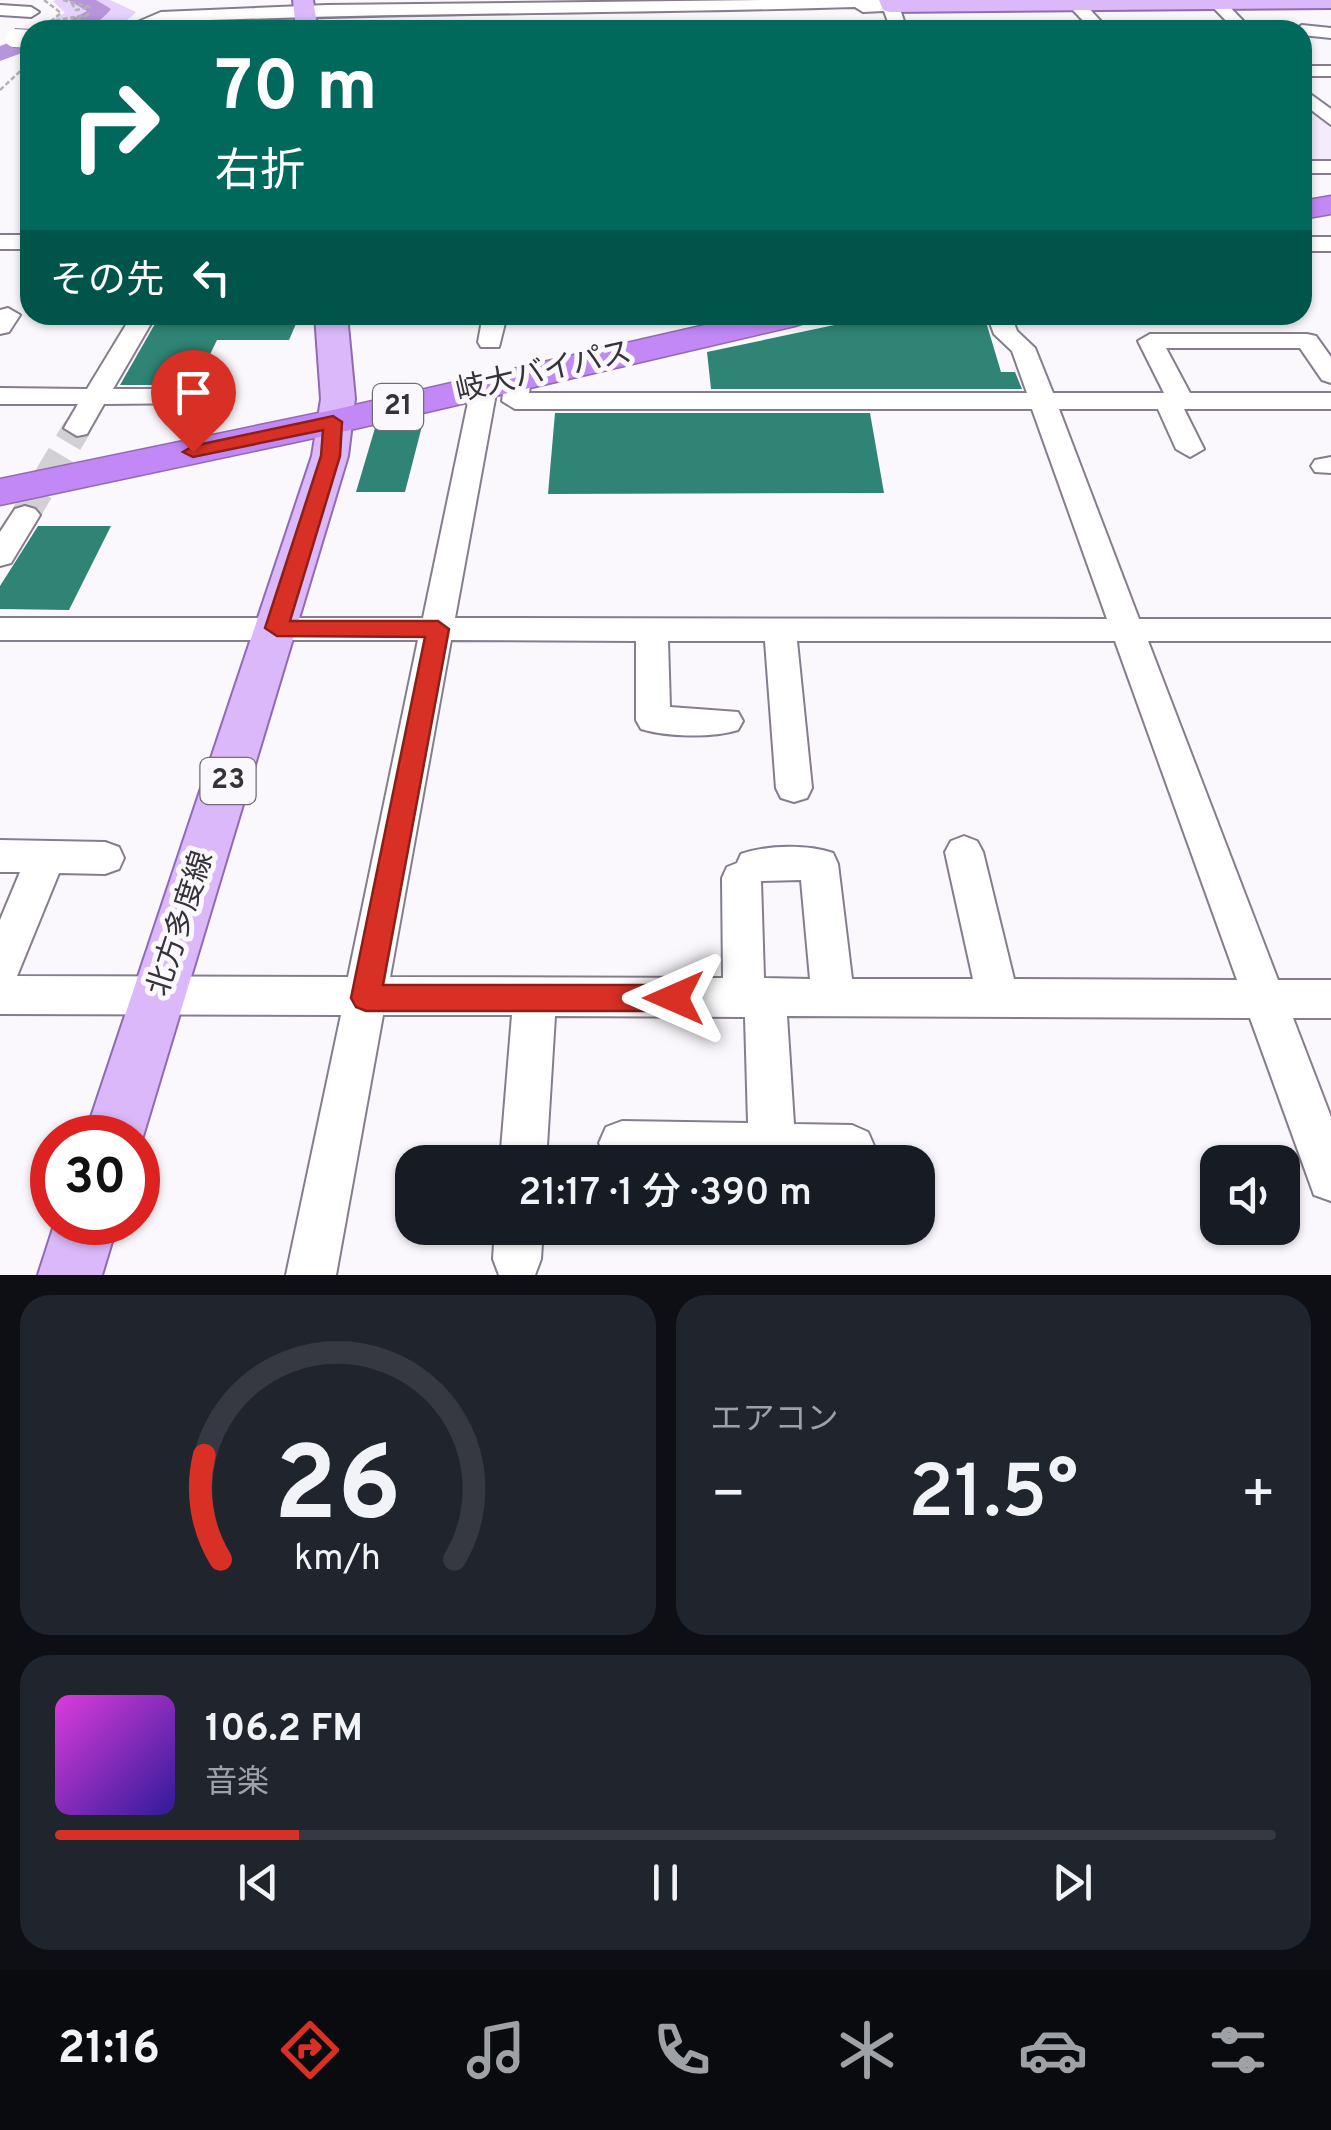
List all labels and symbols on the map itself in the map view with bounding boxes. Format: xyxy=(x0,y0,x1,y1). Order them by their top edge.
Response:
street label: 岐大バイパス xyxy=(452,335,636,411)
pin xyxy=(151,350,236,453)
road number: 21 xyxy=(373,384,423,430)
road number: 23 xyxy=(200,758,256,804)
street label: 北方多度線 xyxy=(141,847,223,1001)
position arrow xyxy=(622,946,726,1050)
speed limit sign: 30 xyxy=(30,1115,160,1245)

